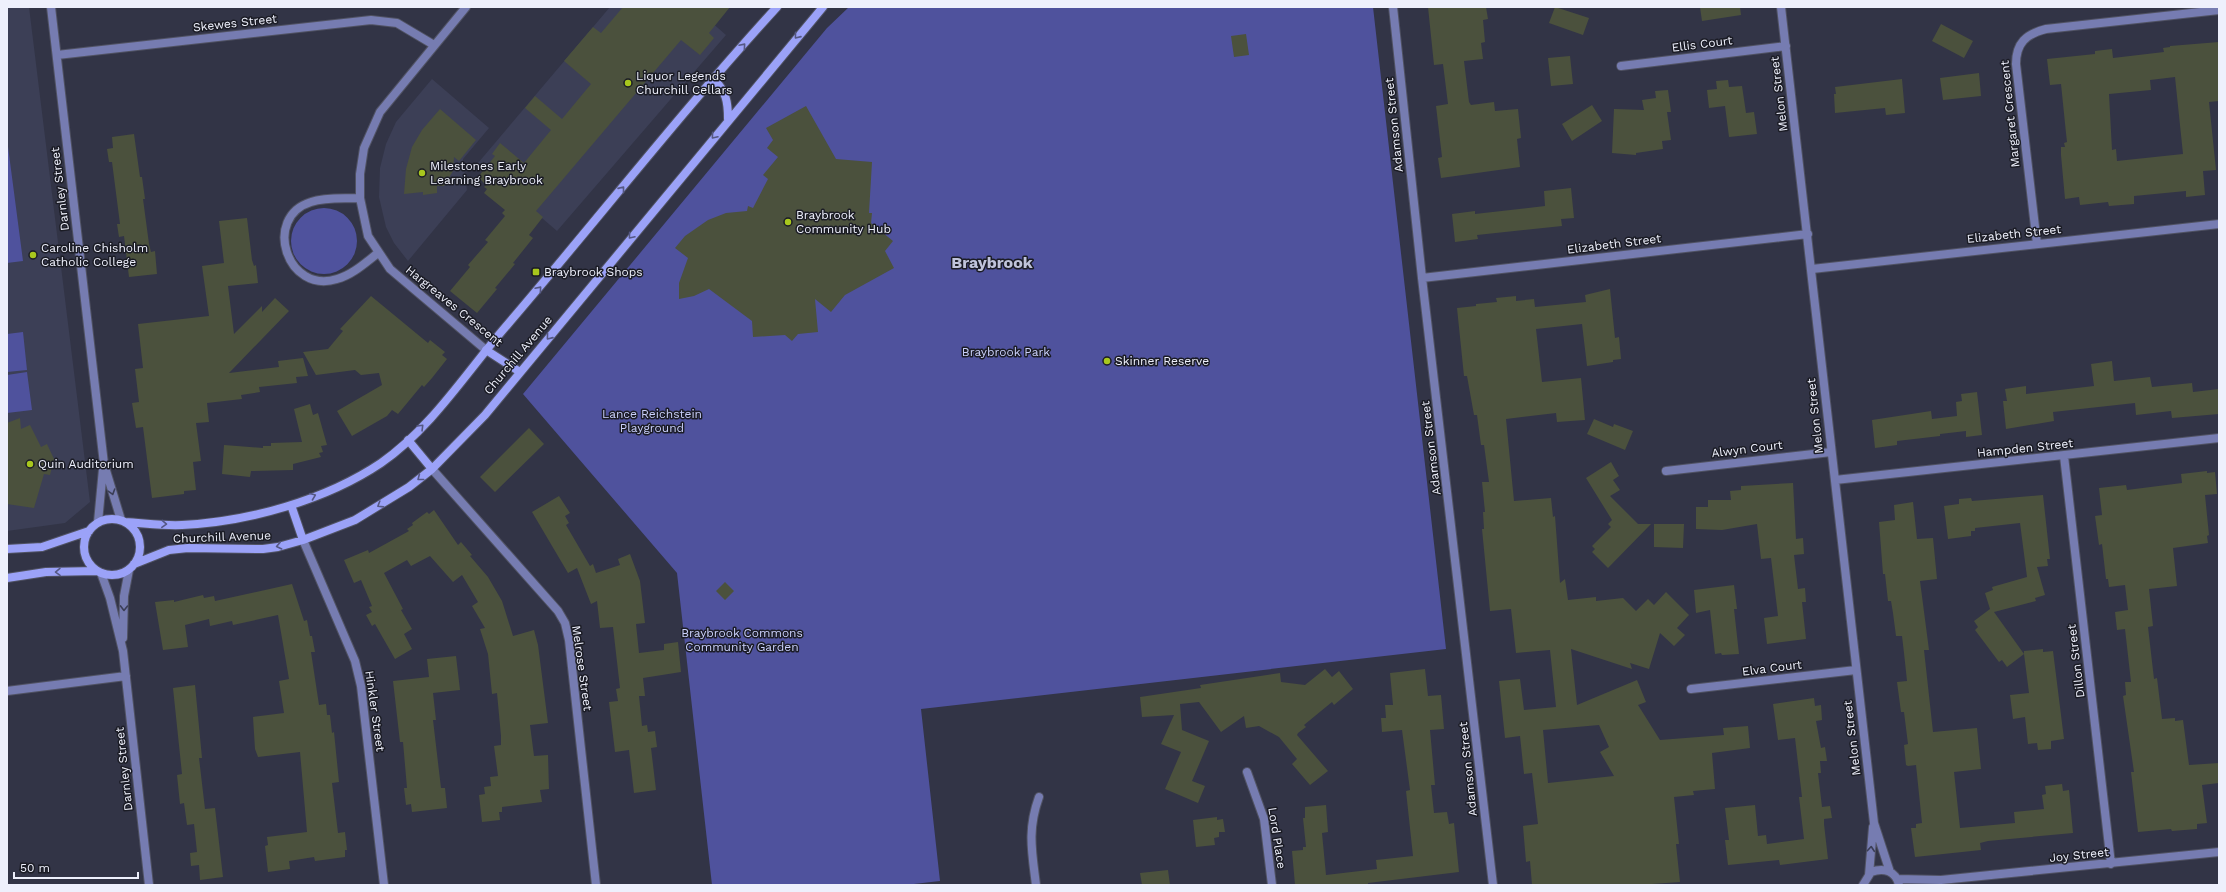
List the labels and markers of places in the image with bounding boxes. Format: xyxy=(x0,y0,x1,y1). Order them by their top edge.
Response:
place label: Liquor Legends Churchill Cellars xyxy=(636,69,732,97)
marker: Liquor Legends Churchill Cellars xyxy=(623,78,633,88)
place label: Milestones Early Learning Braybrook xyxy=(430,159,543,187)
marker: Milestones Early Learning Braybrook xyxy=(417,168,427,178)
place label: Braybrook Community Hub xyxy=(796,208,891,236)
marker: Braybrook Community Hub xyxy=(783,217,793,227)
place label: Caroline Chisholm Catholic College xyxy=(41,241,148,269)
marker: Caroline Chisholm Catholic College xyxy=(28,250,38,260)
place label: Braybrook Shops xyxy=(544,265,643,279)
marker: Braybrook Shops xyxy=(531,267,541,277)
place label: Skinner Reserve xyxy=(1115,354,1209,368)
marker: Skinner Reserve xyxy=(1102,356,1112,366)
place label: Quin Auditorium xyxy=(38,457,134,471)
marker: Quin Auditorium xyxy=(25,459,35,469)

